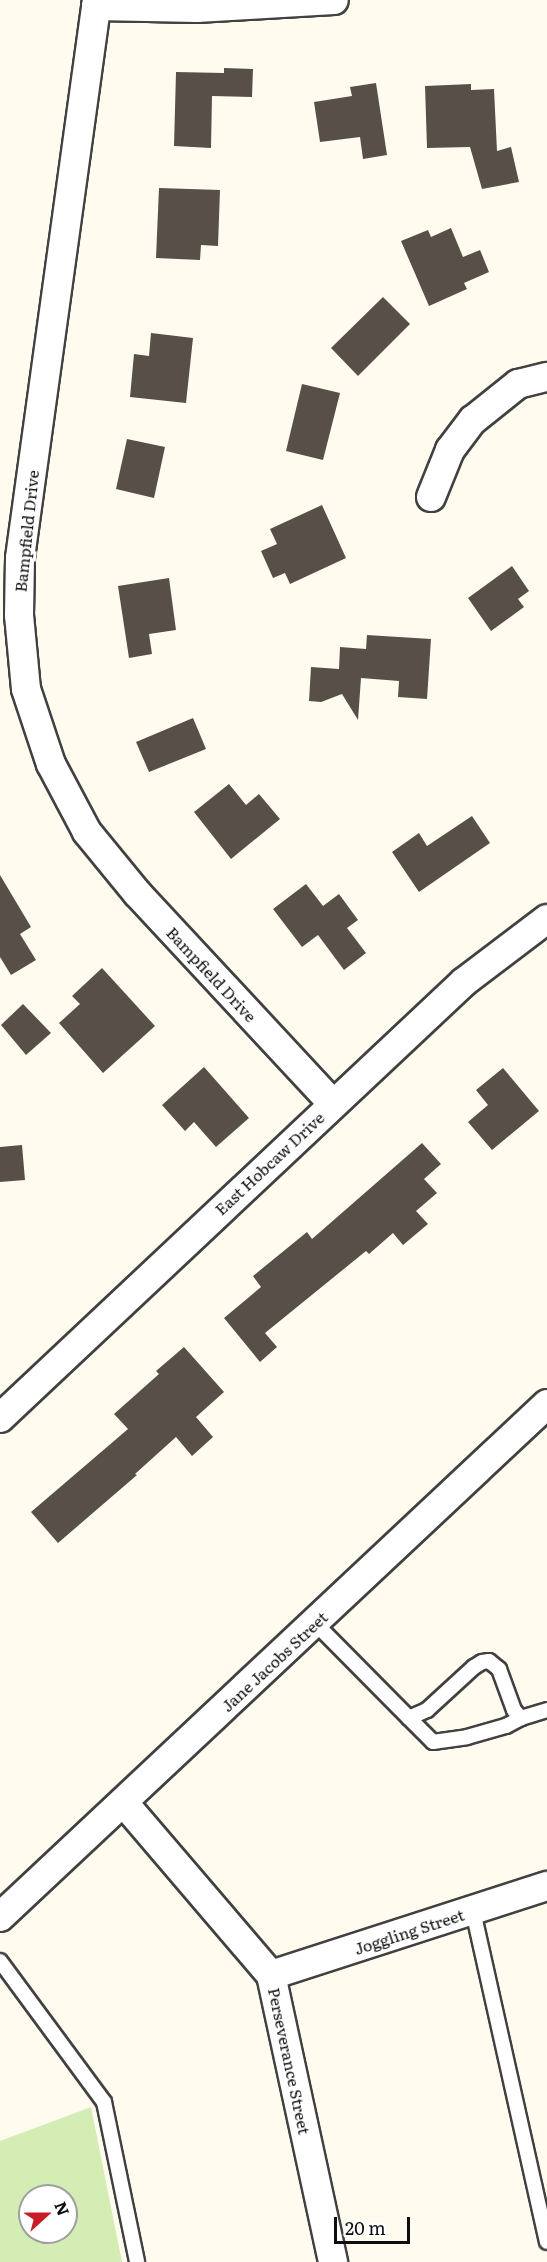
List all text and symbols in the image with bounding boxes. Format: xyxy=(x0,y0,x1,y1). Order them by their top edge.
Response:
street label: Bampfield Drive xyxy=(10,469,42,593)
street label: Bampfield Drive xyxy=(163,923,261,1025)
street label: East Hobcaw Drive xyxy=(210,1107,328,1219)
street label: Jane Jacobs Street xyxy=(217,1607,331,1715)
street label: Joggling Street xyxy=(352,1904,466,1958)
street label: Perseverance Street xyxy=(265,1986,315,2136)
north arrow xyxy=(18,2184,78,2244)
text: N xyxy=(49,2198,77,2219)
scale bar xyxy=(337,2205,414,2243)
text: 20 m xyxy=(345,2214,386,2241)

